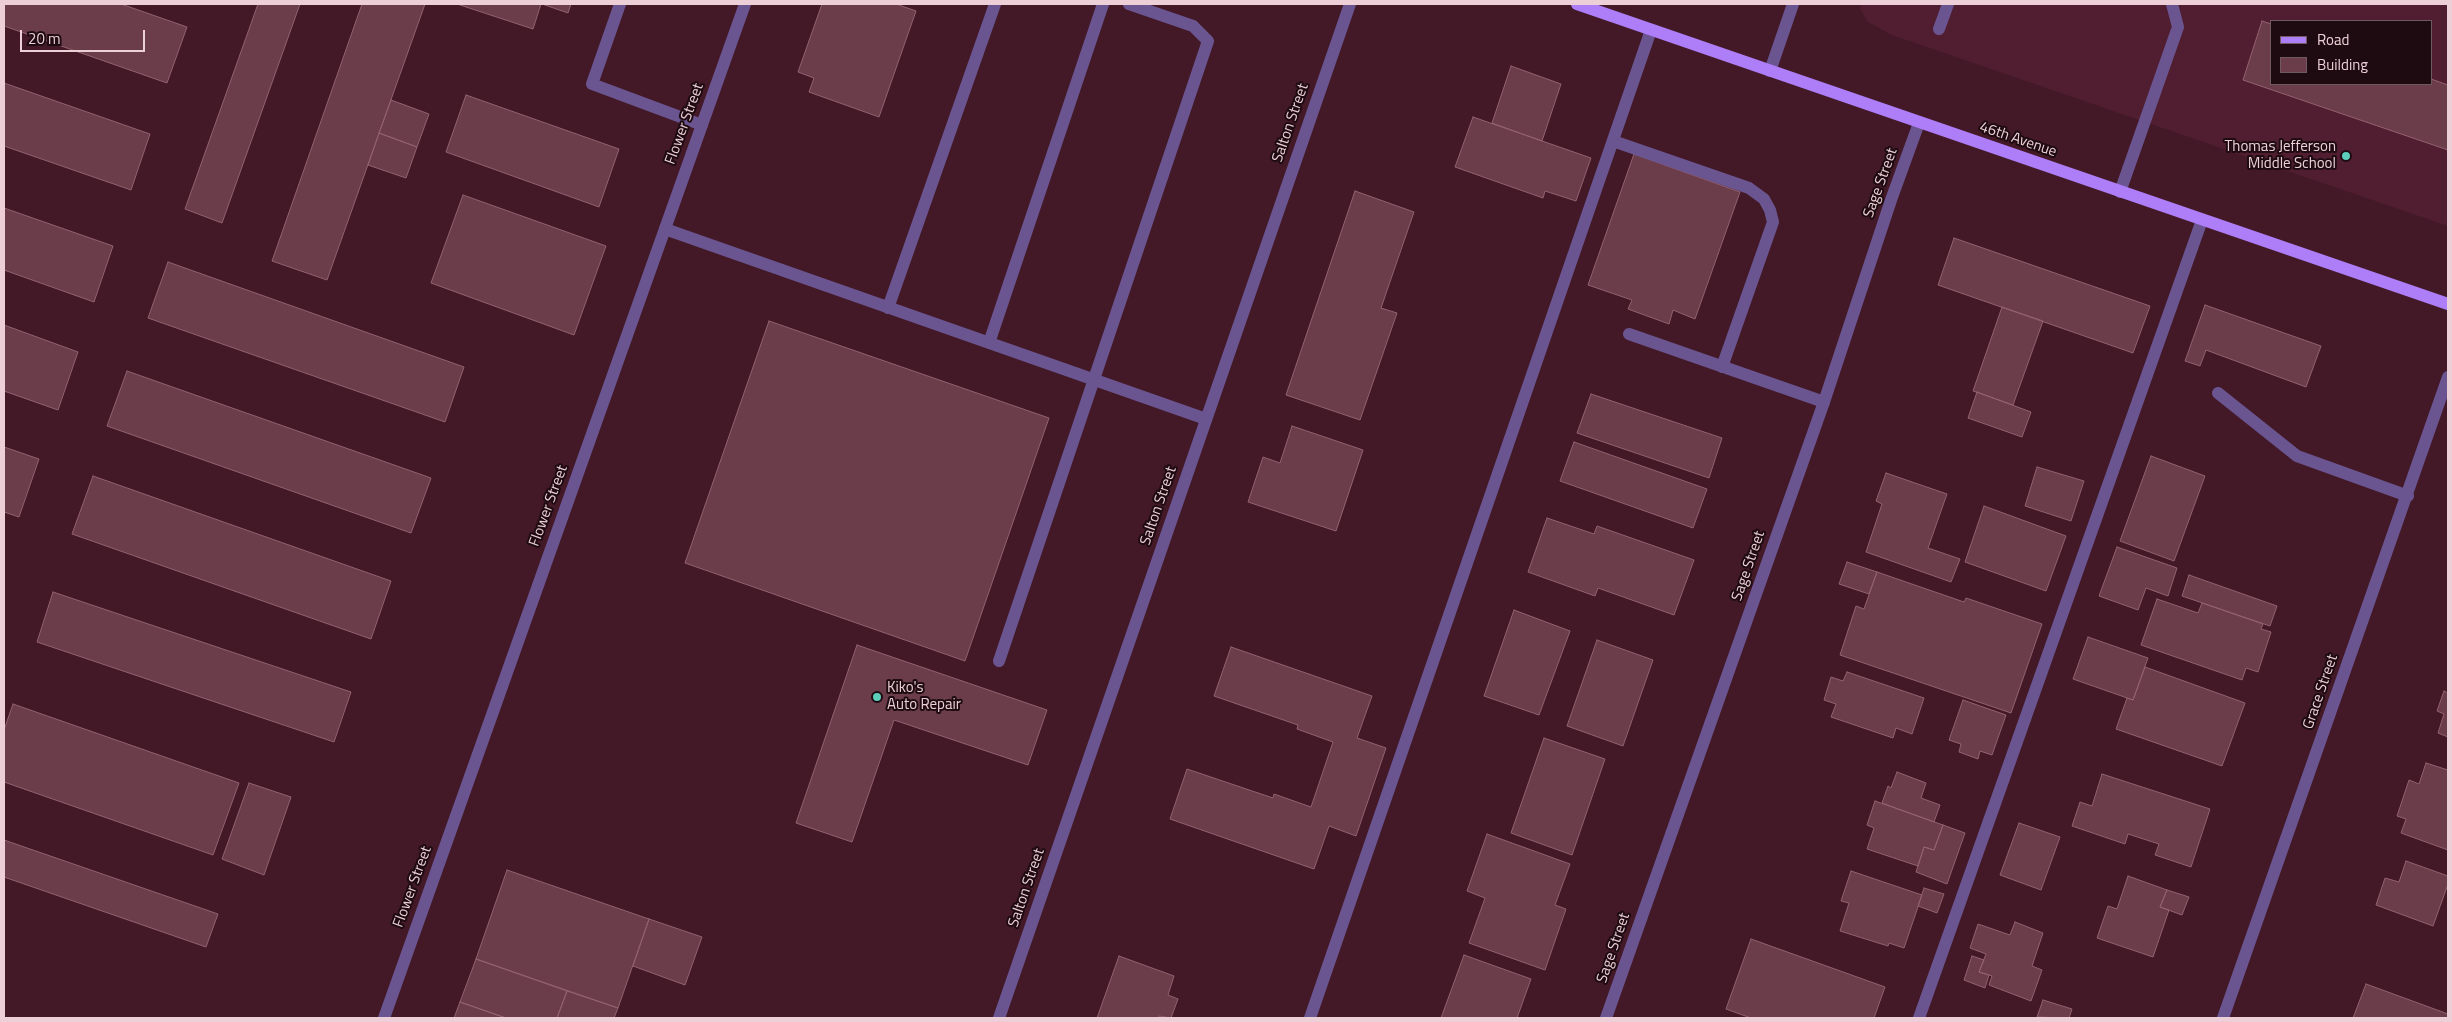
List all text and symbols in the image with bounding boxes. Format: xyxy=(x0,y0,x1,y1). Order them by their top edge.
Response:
scale bar xyxy=(22,20,148,52)
legend xyxy=(2270,20,2432,85)
text: 20 m xyxy=(28,27,61,50)
text: Road xyxy=(2317,28,2349,51)
text: Building xyxy=(2317,53,2368,76)
street label: Flower Street xyxy=(662,81,708,167)
street label: Salton Street xyxy=(1269,81,1313,165)
street label: 46th Avenue xyxy=(1977,118,2059,162)
place label: Thomas Jefferson Middle School xyxy=(2224,138,2336,173)
street label: Sage Street xyxy=(1860,146,1902,220)
marker: Thomas Jefferson Middle School xyxy=(2340,150,2352,162)
street label: Flower Street xyxy=(526,463,572,549)
street label: Salton Street xyxy=(1137,464,1181,548)
street label: Sage Street xyxy=(1729,529,1769,603)
street label: Grace Street xyxy=(2300,652,2342,732)
place label: Kiko's Auto Repair xyxy=(887,679,961,714)
marker: Kiko's Auto Repair xyxy=(871,691,883,703)
street label: Flower Street xyxy=(390,844,436,930)
street label: Salton Street xyxy=(1005,846,1049,930)
street label: Sage Street xyxy=(1594,911,1634,985)

